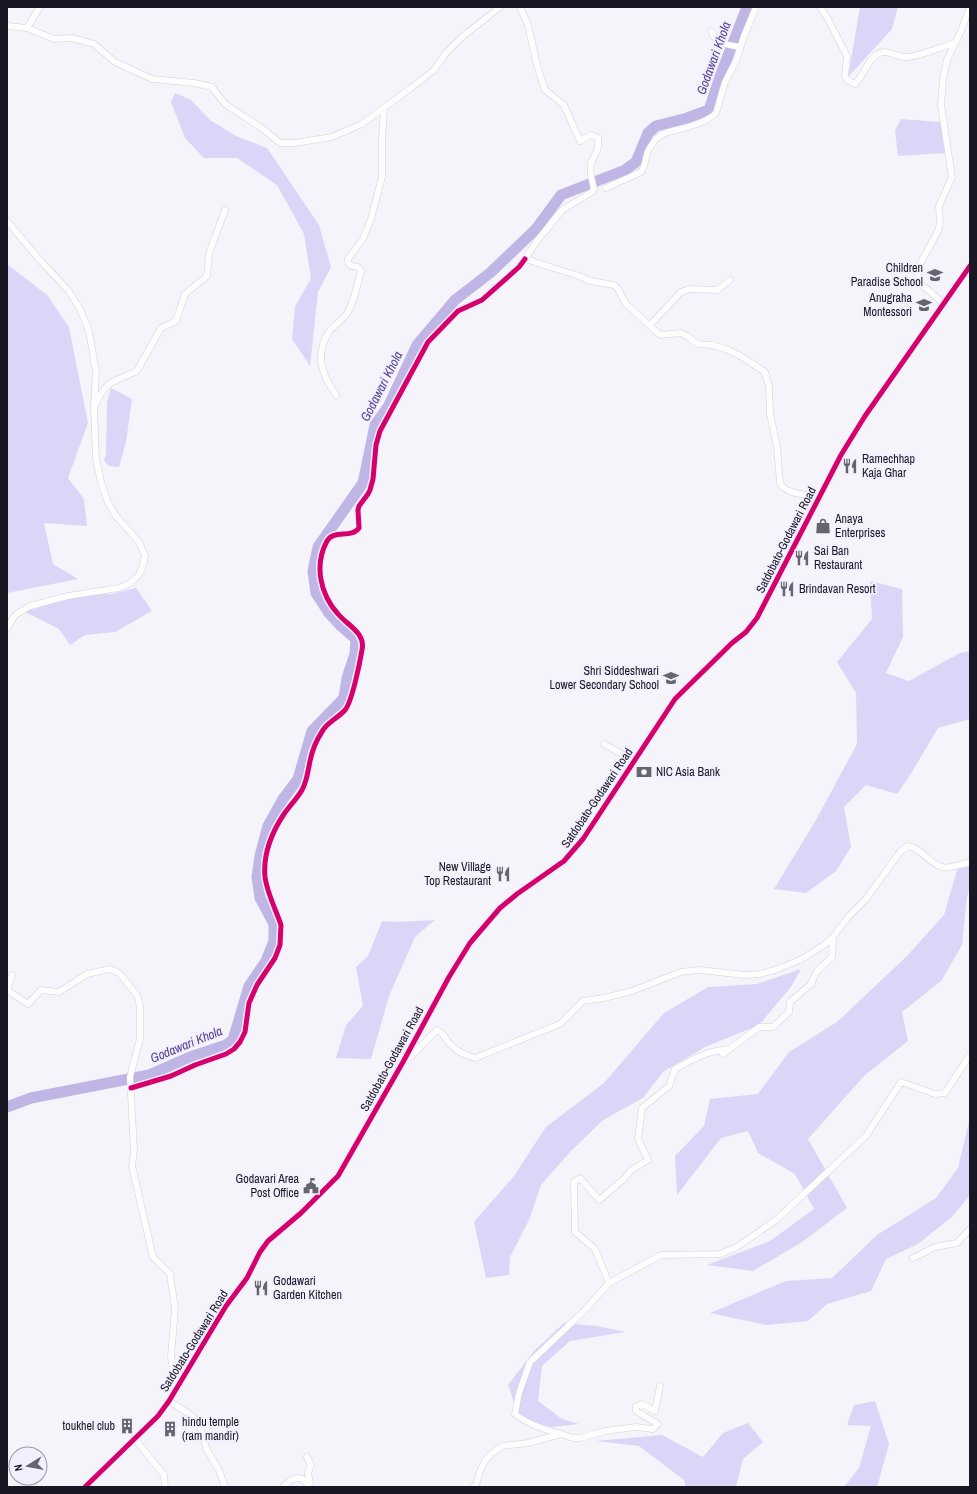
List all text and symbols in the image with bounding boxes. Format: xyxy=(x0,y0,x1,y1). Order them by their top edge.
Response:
water label: Godawari Khola xyxy=(692,19,735,97)
place label: Children Paradise School xyxy=(851,260,923,290)
school or university icon: Children Paradise School xyxy=(926,266,944,284)
place label: Anugraha Montessori xyxy=(863,290,913,320)
school or university icon: Anugraha Montessori xyxy=(915,296,933,314)
water label: Godawari Khola xyxy=(357,348,406,424)
place label: Ramechhap Kaja Ghar xyxy=(862,451,915,481)
restaurant icon: Ramechhap Kaja Ghar xyxy=(841,457,859,475)
street label: Satdobato-Godawari Road xyxy=(752,484,820,596)
place label: Anaya Enterprises xyxy=(834,511,885,541)
shop icon: Anaya Enterprises xyxy=(814,517,832,535)
place label: Sai Ban Restaurant xyxy=(814,543,862,573)
restaurant icon: Sai Ban Restaurant xyxy=(793,549,811,567)
restaurant icon: Brindavan Resort xyxy=(778,580,796,598)
place label: Brindavan Resort xyxy=(799,581,876,597)
place label: Shri Siddeshwari Lower Secondary School xyxy=(550,663,659,693)
school or university icon: Shri Siddeshwari Lower Secondary School xyxy=(662,669,680,687)
street label: Satdobato-Godawari Road xyxy=(558,745,636,851)
bank icon: NIC Asia Bank xyxy=(635,763,653,781)
place label: NIC Asia Bank xyxy=(656,764,720,780)
place label: New Village Top Restaurant xyxy=(424,859,491,889)
restaurant icon: New Village Top Restaurant xyxy=(494,865,512,883)
street label: Satdobato-Godawari Road xyxy=(357,1004,427,1114)
water label: Godawari Khola xyxy=(148,1022,225,1067)
place label: Godavari Area Post Office xyxy=(236,1171,300,1201)
public building icon: Godavari Area Post Office xyxy=(302,1177,320,1195)
place label: Godawari Garden Kitchen xyxy=(273,1273,342,1303)
restaurant icon: Godawari Garden Kitchen xyxy=(252,1279,270,1297)
street label: Satdobato-Godawari Road xyxy=(156,1287,232,1395)
place label: hindu temple (ram mandir) xyxy=(182,1414,239,1444)
building icon: toukhel club xyxy=(118,1417,136,1435)
place label: toukhel club xyxy=(62,1418,115,1434)
building icon: hindu temple (ram mandir) xyxy=(161,1420,179,1438)
north arrow xyxy=(8,1446,48,1486)
text: N xyxy=(11,1463,26,1472)

